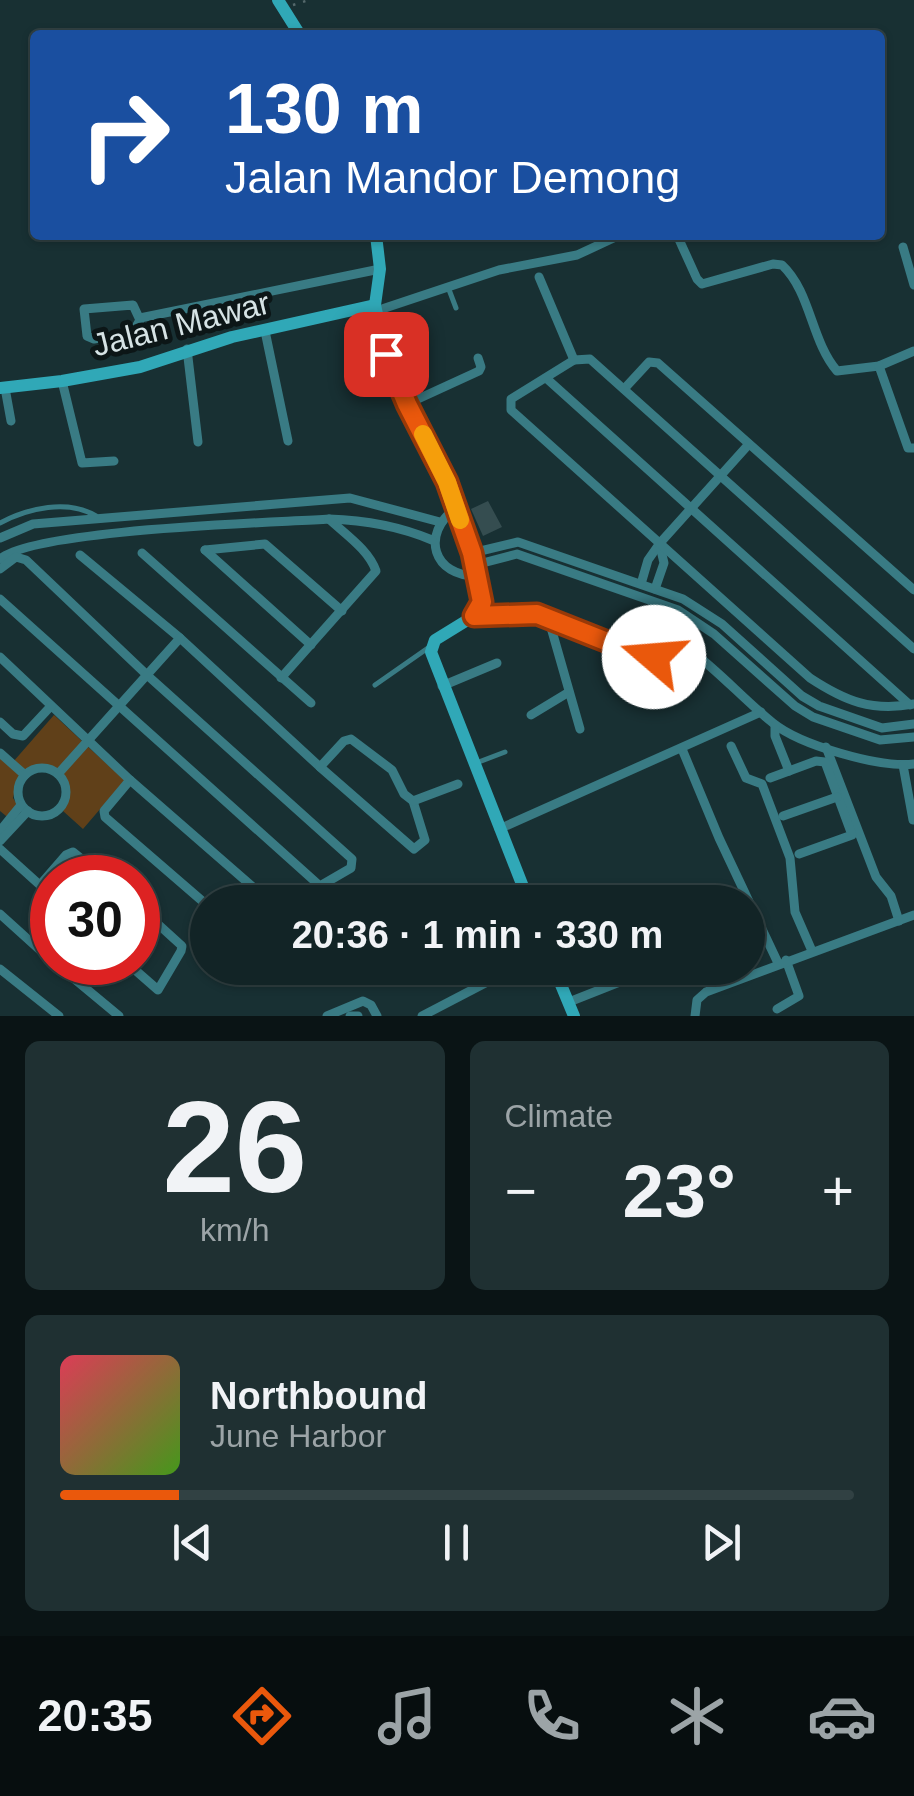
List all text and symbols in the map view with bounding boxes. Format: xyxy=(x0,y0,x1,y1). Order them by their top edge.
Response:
icon: right xyxy=(60,70,190,200)
text: 130 m xyxy=(225,70,423,148)
text: Jalan Mandor Demong xyxy=(225,152,680,203)
street label: Jalan Mawar xyxy=(89,285,274,363)
pin xyxy=(344,312,429,397)
icon: arrive xyxy=(359,327,414,382)
position arrow xyxy=(602,605,706,709)
speed limit sign: 30 xyxy=(30,855,160,985)
text: 20:36 · 1 min · 330 m xyxy=(292,914,663,956)
text: 26 xyxy=(162,1074,307,1220)
text: Climate xyxy=(505,1098,613,1134)
text: 23° xyxy=(623,1149,736,1233)
text: − xyxy=(505,1160,537,1222)
text: + xyxy=(822,1160,854,1222)
text: km/h xyxy=(200,1212,269,1248)
text: Northbound xyxy=(210,1375,427,1417)
text: June Harbor xyxy=(210,1418,386,1454)
icon: previous xyxy=(165,1515,220,1570)
icon: pause xyxy=(429,1515,484,1570)
icon: next xyxy=(694,1515,749,1570)
icon: directions xyxy=(227,1681,297,1751)
icon: music xyxy=(372,1681,442,1751)
icon: phone xyxy=(517,1681,587,1751)
icon: climate xyxy=(662,1681,732,1751)
icon: car xyxy=(807,1681,877,1751)
text: 20:35 xyxy=(37,1690,153,1741)

